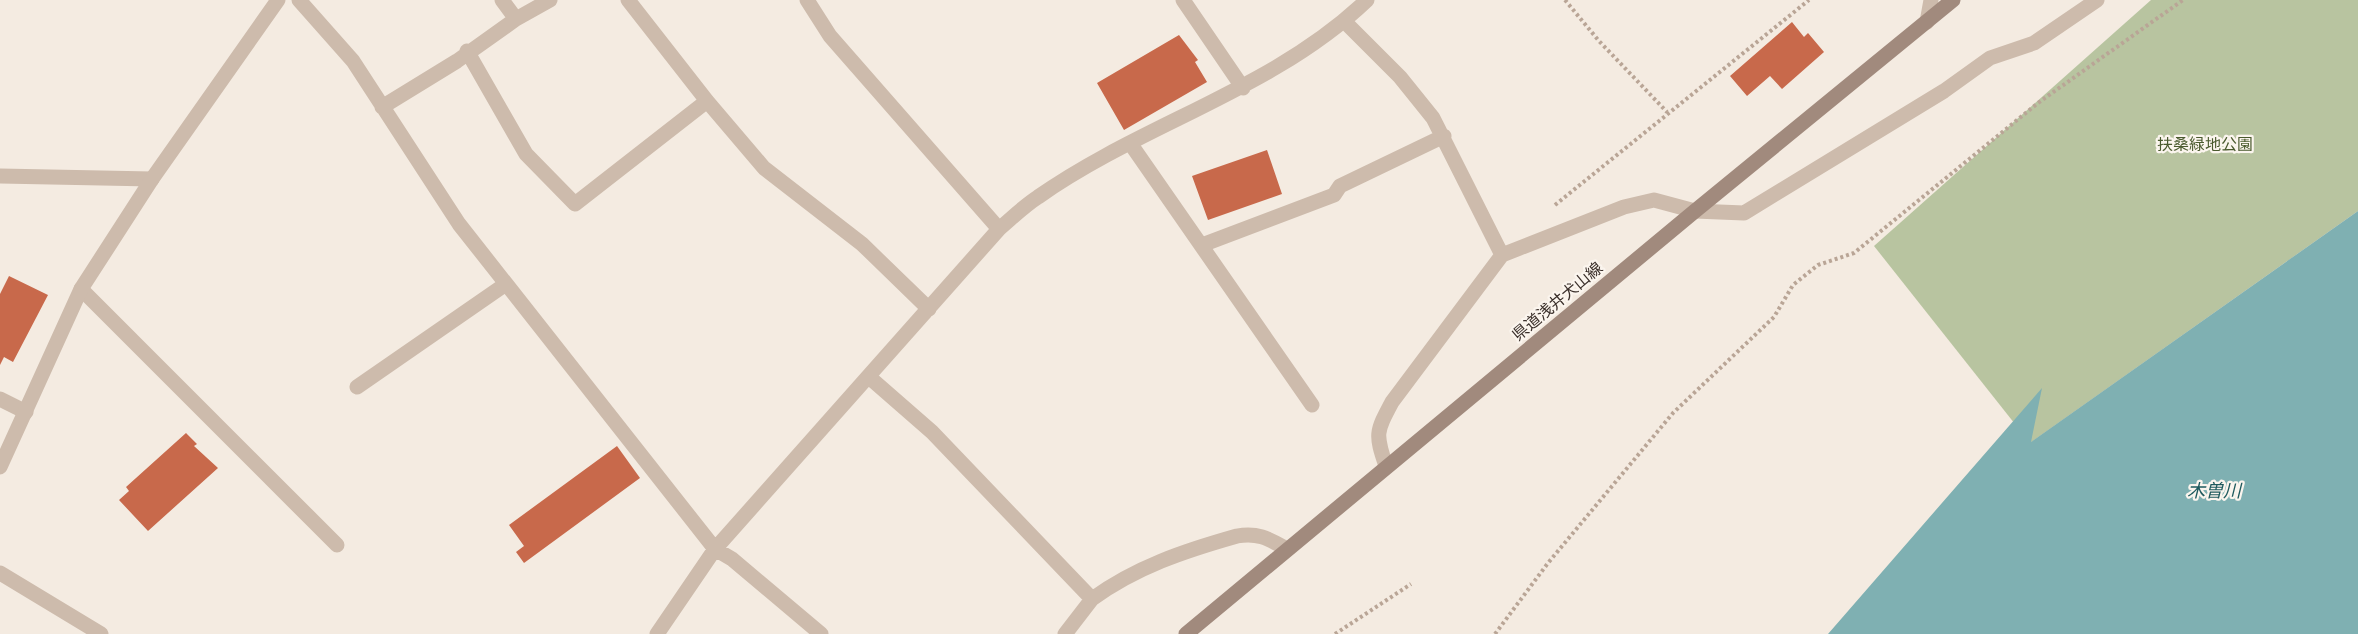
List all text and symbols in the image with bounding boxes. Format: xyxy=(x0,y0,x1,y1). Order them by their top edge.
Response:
park label: 扶桑緑地公園 xyxy=(2157,133,2253,155)
street label: 県道浅井犬山線 xyxy=(1507,257,1607,345)
water label: 木曽川 xyxy=(2187,478,2243,502)

